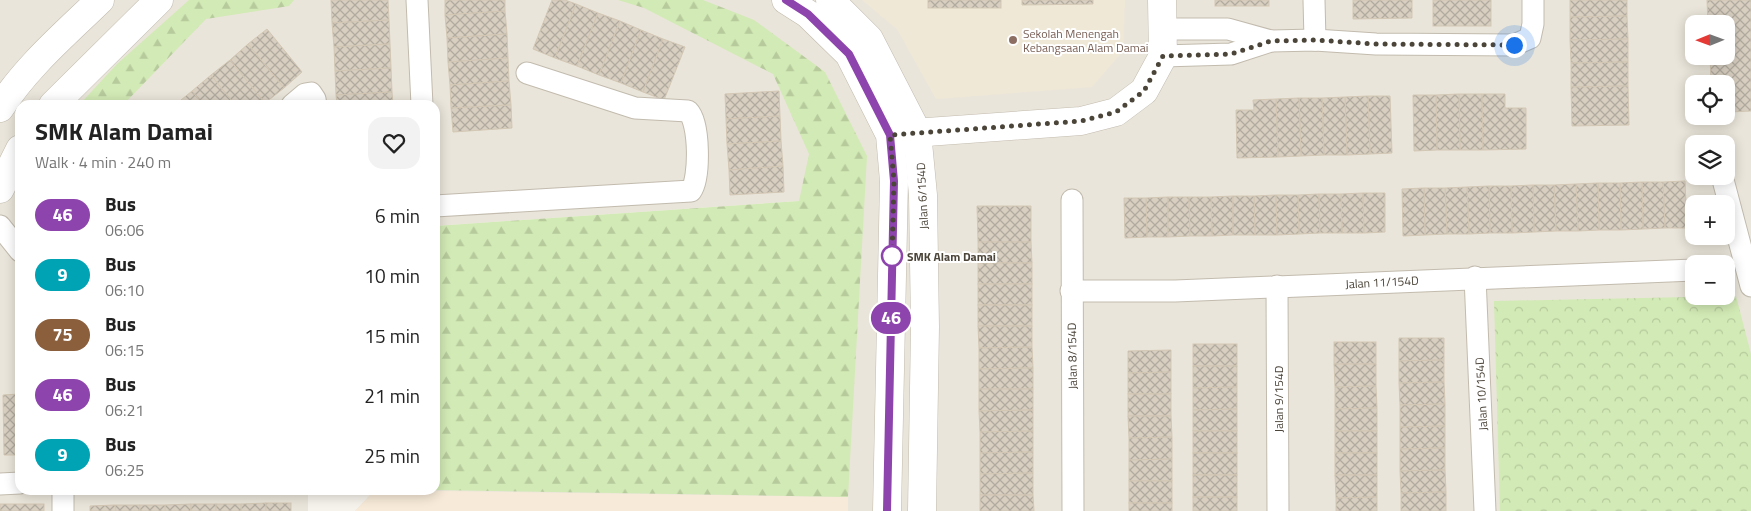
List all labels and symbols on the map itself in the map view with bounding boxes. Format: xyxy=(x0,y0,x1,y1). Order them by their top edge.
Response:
north arrow xyxy=(1685,15,1735,65)
place label: Sekolah Menengah Kebangsaan Alam Damai xyxy=(1023,24,1148,57)
your location xyxy=(1502,33,1527,58)
marker: Sekolah Menengah Kebangsaan Alam Damai xyxy=(1007,34,1019,46)
street label: Jalan 6/154D xyxy=(911,162,933,230)
marker: SMK Alam Damai xyxy=(881,245,903,267)
place label: SMK Alam Damai xyxy=(907,247,996,266)
street label: Jalan 11/154D xyxy=(1345,271,1420,293)
line badge: 46 xyxy=(868,302,914,334)
street label: Jalan 8/154D xyxy=(1062,322,1082,390)
street label: Jalan 10/154D xyxy=(1470,356,1492,431)
street label: Jalan 9/154D xyxy=(1269,365,1288,432)

